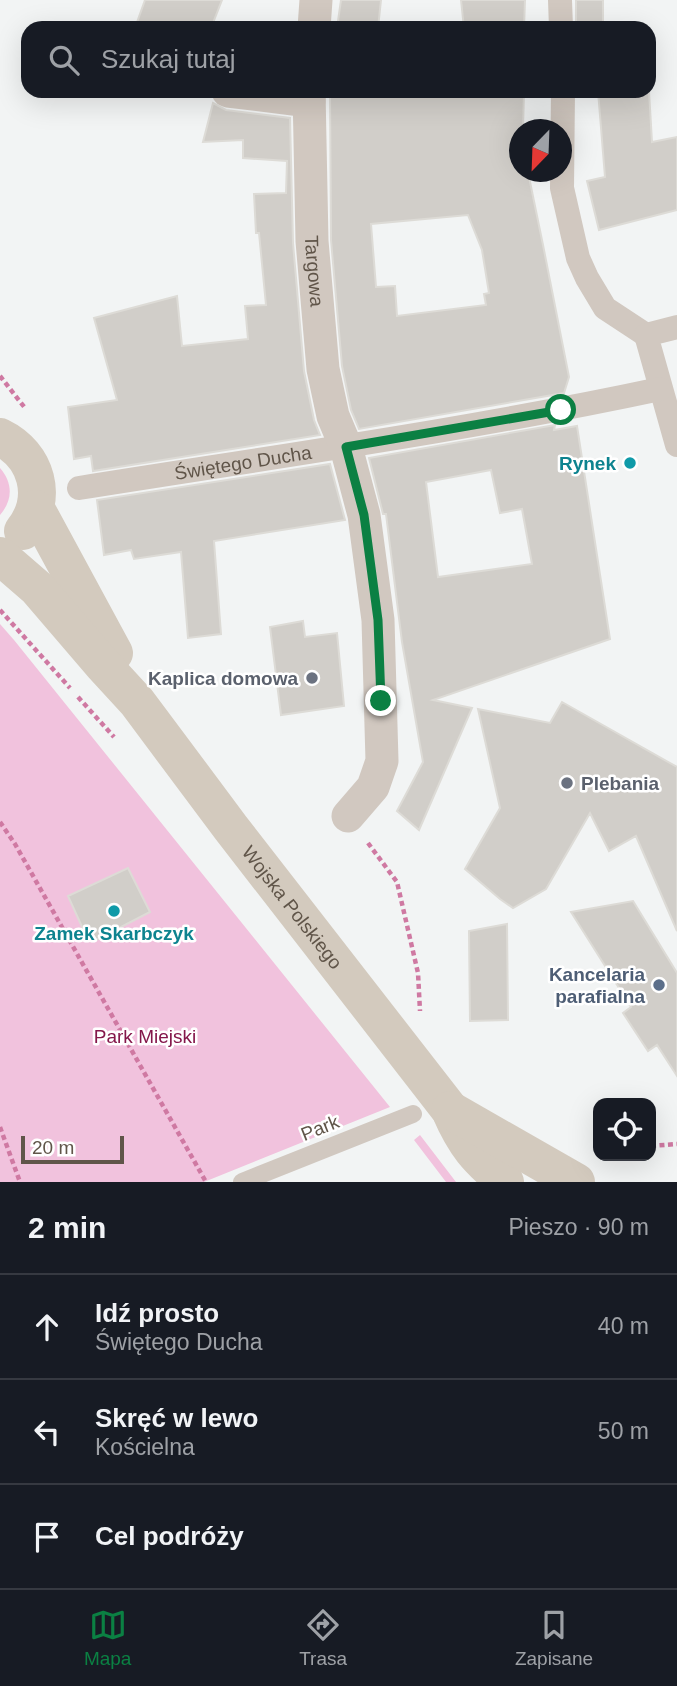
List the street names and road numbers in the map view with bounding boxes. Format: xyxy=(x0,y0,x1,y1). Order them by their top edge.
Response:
street label: Targowa xyxy=(301,235,328,308)
street label: Świętego Ducha xyxy=(173,441,313,483)
street label: Wojska Polskiego xyxy=(238,842,347,973)
street label: Park xyxy=(298,1111,343,1145)

